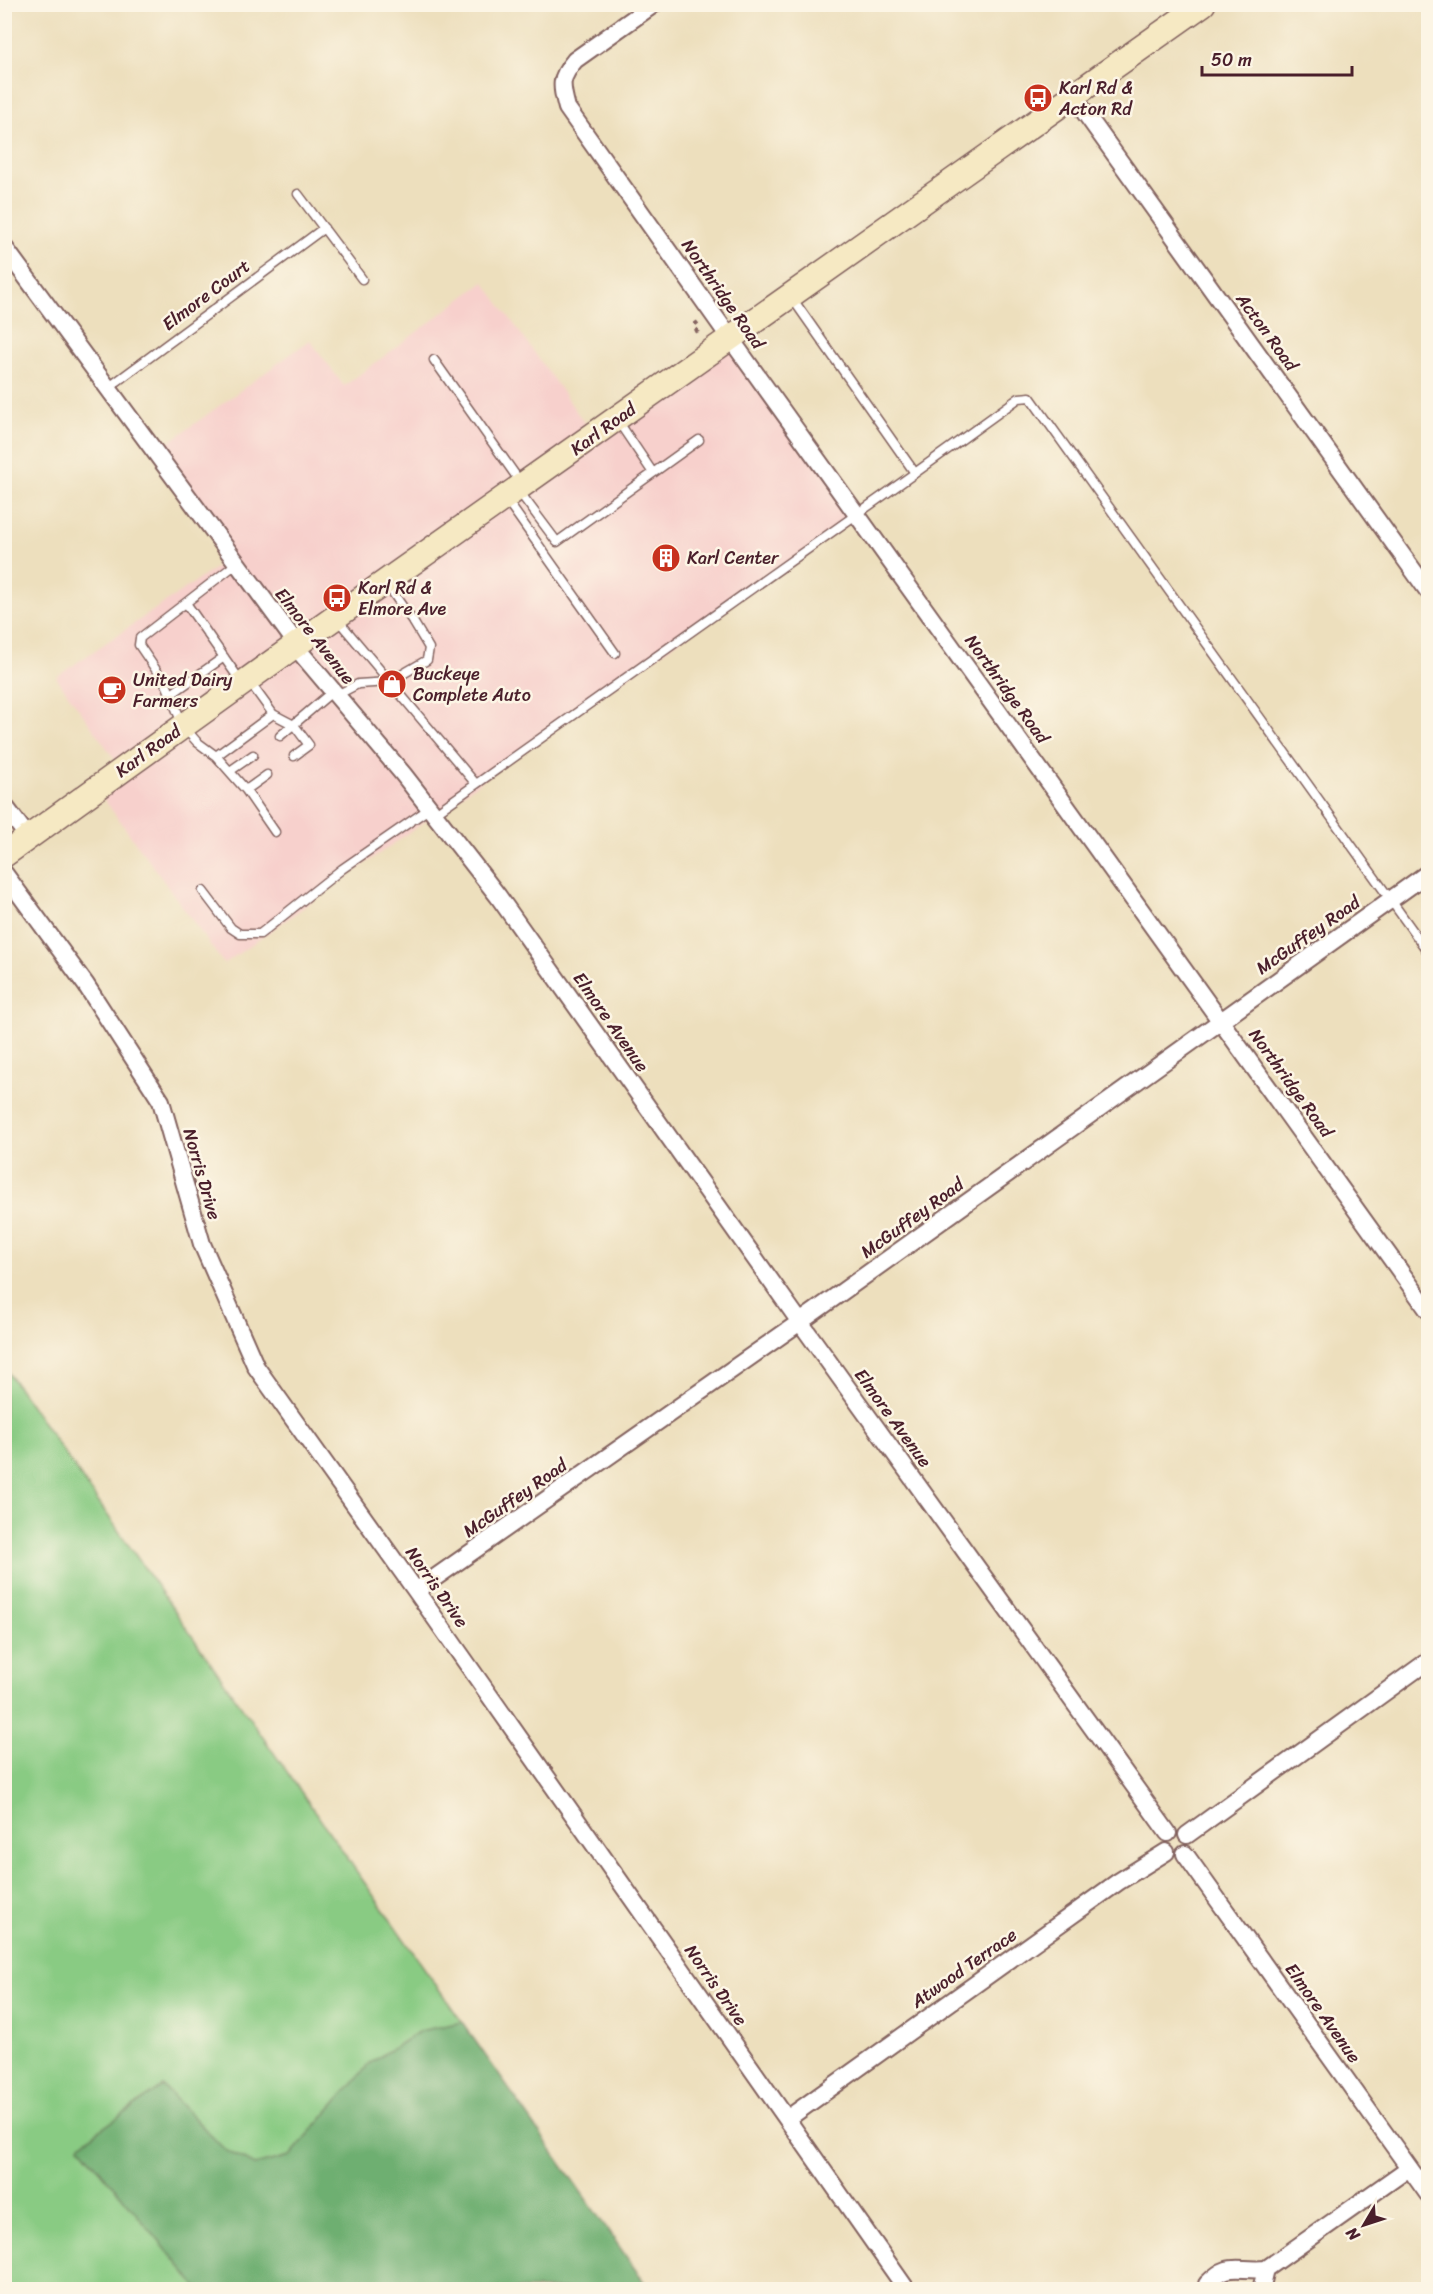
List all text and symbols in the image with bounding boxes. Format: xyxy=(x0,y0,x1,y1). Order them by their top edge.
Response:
scale bar xyxy=(1202,39,1352,77)
text: 50 m xyxy=(1211,44,1252,76)
place label: Karl Rd & Acton Rd xyxy=(1058,72,1133,125)
bus stop icon: Karl Rd & Acton Rd xyxy=(1022,82,1054,114)
street label: Northridge Road xyxy=(673,232,774,357)
street label: Elmore Court xyxy=(155,251,257,339)
street label: Acton Road xyxy=(1227,285,1308,379)
street label: Karl Road xyxy=(563,393,644,464)
building icon: Karl Center xyxy=(650,542,682,574)
place label: Karl Center xyxy=(687,542,780,574)
place label: Karl Rd & Elmore Ave xyxy=(358,572,447,625)
street label: Elmore Avenue xyxy=(266,580,364,692)
bus stop icon: Karl Rd & Elmore Ave xyxy=(321,582,353,614)
street label: Northridge Road xyxy=(956,627,1059,752)
place label: Buckeye Complete Auto xyxy=(413,658,531,711)
place label: United Dairy Farmers xyxy=(133,664,233,717)
shop icon: Buckeye Complete Auto xyxy=(376,668,408,700)
cafe icon: United Dairy Farmers xyxy=(96,674,128,706)
street label: Karl Road xyxy=(108,715,189,786)
street label: McGuffey Road xyxy=(1249,886,1368,983)
street label: Elmore Avenue xyxy=(564,965,658,1079)
street label: Northridge Road xyxy=(1240,1021,1343,1146)
street label: Norris Drive xyxy=(174,1124,230,1224)
street label: McGuffey Road xyxy=(853,1168,972,1267)
street label: Elmore Avenue xyxy=(846,1361,940,1475)
street label: McGuffey Road xyxy=(456,1449,575,1546)
street label: Norris Drive xyxy=(397,1539,477,1635)
street label: Atwood Terrace xyxy=(903,1919,1024,2017)
street label: Norris Drive xyxy=(676,1937,756,2033)
street label: Elmore Avenue xyxy=(1276,1956,1370,2070)
north arrow xyxy=(1334,2195,1394,2255)
text: N xyxy=(1337,2220,1368,2248)

